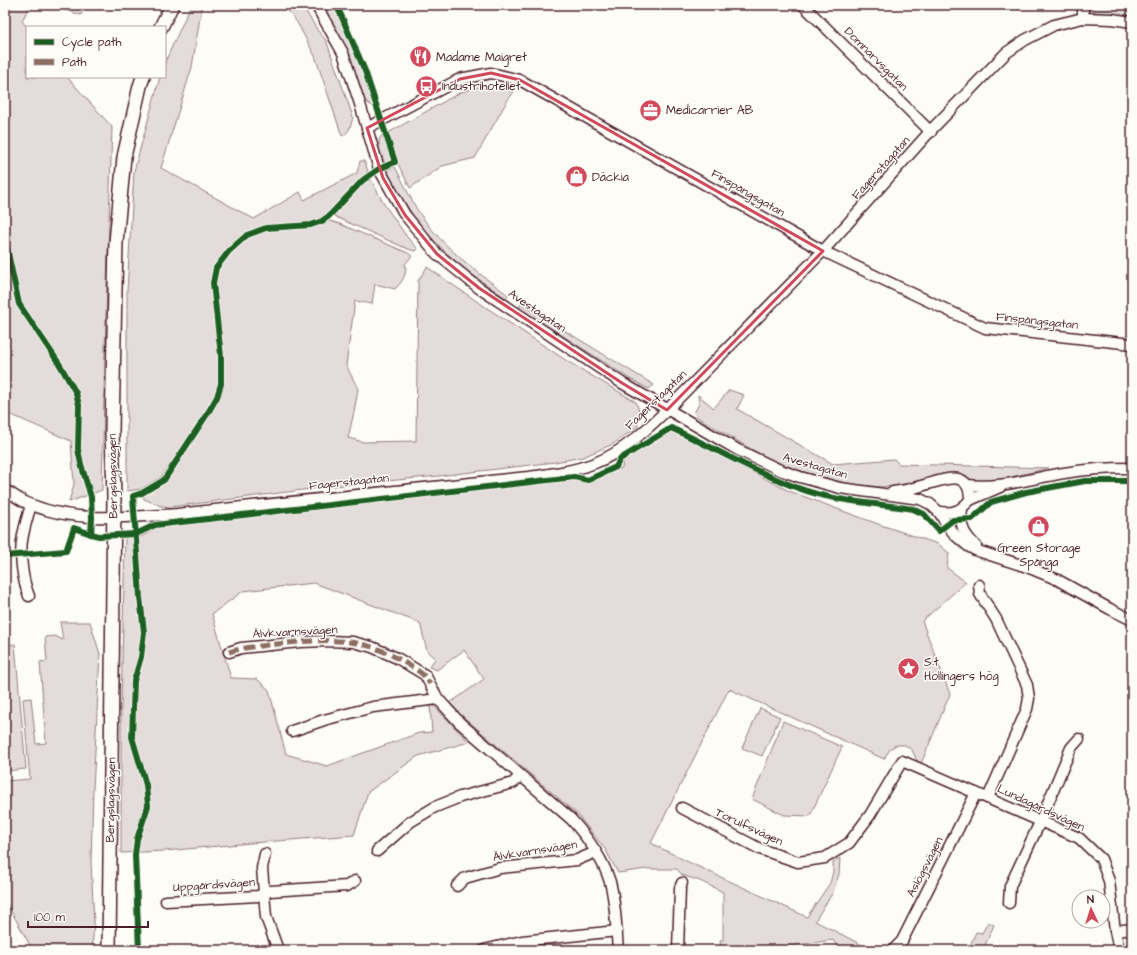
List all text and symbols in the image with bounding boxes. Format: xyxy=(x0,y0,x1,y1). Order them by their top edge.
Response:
street label: Domnarvsgatan xyxy=(840,23,912,95)
legend xyxy=(26,26,166,78)
text: Cycle path xyxy=(62,34,121,52)
restaurant icon: Madame Maigret xyxy=(408,44,434,70)
place label: Madame Maigret xyxy=(436,49,527,67)
text: Path xyxy=(62,54,87,71)
bus stop icon: Industrihotellet xyxy=(413,73,439,99)
place label: Industrihotellet xyxy=(442,78,521,95)
office icon: Medicarrier AB xyxy=(638,97,664,123)
place label: Medicarrier AB xyxy=(666,102,754,119)
street label: Fagerstagatan xyxy=(848,133,915,204)
shop icon: Däckia xyxy=(564,164,590,190)
street label: Finspångsgatan xyxy=(708,165,788,222)
place label: Däckia xyxy=(592,169,629,186)
street label: Avestagatan xyxy=(504,285,569,338)
street label: Finspångsgatan xyxy=(995,308,1079,335)
street label: Fagerstagatan xyxy=(621,366,691,435)
street label: Bergslagsvägen xyxy=(104,433,123,519)
street label: Avestagatan xyxy=(780,449,849,484)
street label: Fagerstagatan xyxy=(308,469,390,496)
shop icon: Green Storage Spånga xyxy=(1026,514,1052,540)
place label: Green Storage Spånga xyxy=(997,540,1081,572)
street label: Älvkvarnsvägen xyxy=(252,621,338,644)
place label: S:t Hollingers hög xyxy=(924,654,999,686)
place icon: S:t Hollingers hög xyxy=(895,656,921,682)
street label: Bergslagsvägen xyxy=(102,757,121,843)
street label: Lundagårdsvägen xyxy=(994,780,1088,837)
street label: Torulfsvägen xyxy=(712,804,786,851)
street label: Aslögsvägen xyxy=(903,834,948,901)
street label: Älvkvarnsvägen xyxy=(492,836,579,867)
street label: Uppgårdsvägen xyxy=(172,874,256,897)
north arrow xyxy=(1071,889,1111,929)
text: N xyxy=(1086,892,1094,907)
scale bar xyxy=(28,903,148,929)
text: 100 m xyxy=(34,909,65,926)

